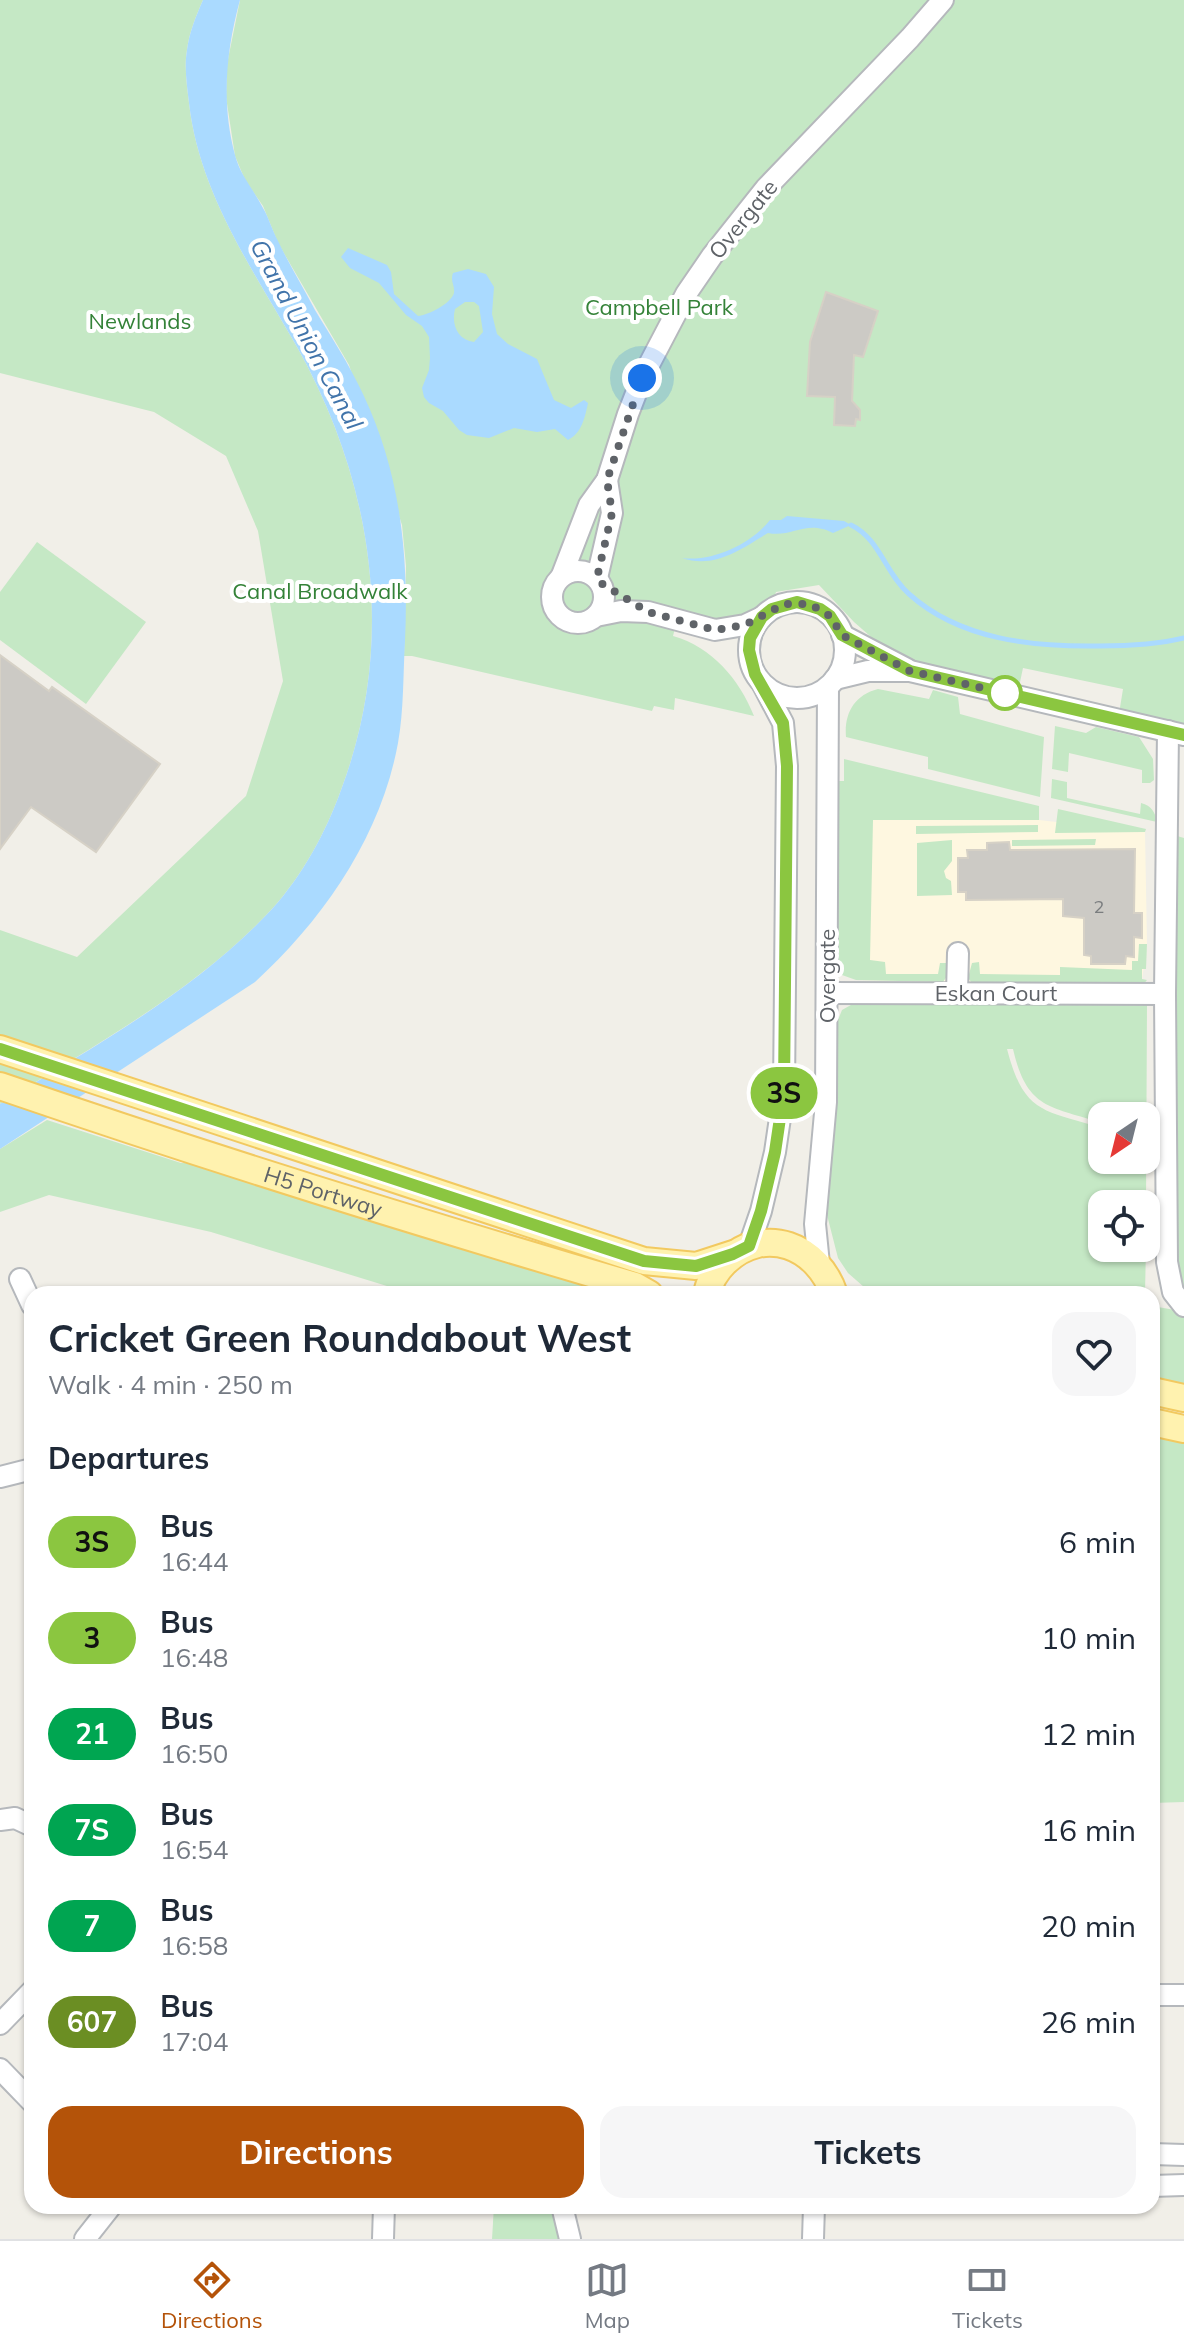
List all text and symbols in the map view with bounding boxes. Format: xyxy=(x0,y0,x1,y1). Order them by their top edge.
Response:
street label: Overgate xyxy=(702,174,784,264)
water label: Grand Union Canal xyxy=(244,234,370,435)
park label: Campbell Park xyxy=(585,293,734,321)
park label: Newlands xyxy=(89,307,191,335)
your location xyxy=(622,358,662,398)
park label: Canal Broadwalk xyxy=(232,577,408,605)
unlabelled marker xyxy=(988,676,1022,710)
house number: 2 xyxy=(1094,895,1104,918)
street label: Overgate xyxy=(813,929,841,1023)
street label: Eskan Court xyxy=(935,979,1058,1007)
line badge: 3S xyxy=(748,1067,820,1119)
text: 3S xyxy=(767,1075,801,1110)
north arrow xyxy=(1088,1102,1160,1174)
map controls xyxy=(1088,1102,1160,1262)
street label: H5 Portway xyxy=(261,1160,386,1224)
button: locate xyxy=(1088,1190,1160,1262)
button: heart xyxy=(1052,1312,1136,1396)
text: Cricket Green Roundabout West xyxy=(48,1314,631,1362)
text: Walk · 4 min · 250 m xyxy=(48,1368,293,1401)
text: Departures xyxy=(48,1439,209,1477)
text: Bus xyxy=(160,1507,214,1545)
text: 6 min xyxy=(1059,1523,1136,1561)
text: 3S xyxy=(75,1524,109,1559)
text: 16:44 xyxy=(160,1545,228,1578)
text: Bus xyxy=(160,1603,214,1641)
text: 10 min xyxy=(1041,1619,1136,1657)
text: 3 xyxy=(84,1620,100,1655)
text: 16:48 xyxy=(160,1641,228,1674)
text: Bus xyxy=(160,1699,214,1737)
text: 12 min xyxy=(1041,1715,1136,1753)
text: 21 xyxy=(75,1716,109,1751)
text: 16:50 xyxy=(160,1737,228,1770)
text: Bus xyxy=(160,1795,214,1833)
text: 16 min xyxy=(1041,1811,1136,1849)
text: 7S xyxy=(75,1812,109,1847)
text: 16:54 xyxy=(160,1833,228,1866)
text: Bus xyxy=(160,1891,214,1929)
text: 20 min xyxy=(1041,1907,1136,1945)
text: 7 xyxy=(84,1908,100,1943)
text: 16:58 xyxy=(160,1929,228,1962)
text: Bus xyxy=(160,1987,214,2025)
text: 26 min xyxy=(1041,2003,1136,2041)
text: 607 xyxy=(67,2004,117,2039)
text: 17:04 xyxy=(160,2025,228,2058)
button: Directions xyxy=(48,2106,584,2198)
button: Tickets xyxy=(600,2106,1136,2198)
tab: Directions xyxy=(161,2258,263,2334)
tab: Map xyxy=(585,2258,630,2334)
tab: Tickets xyxy=(952,2258,1023,2334)

